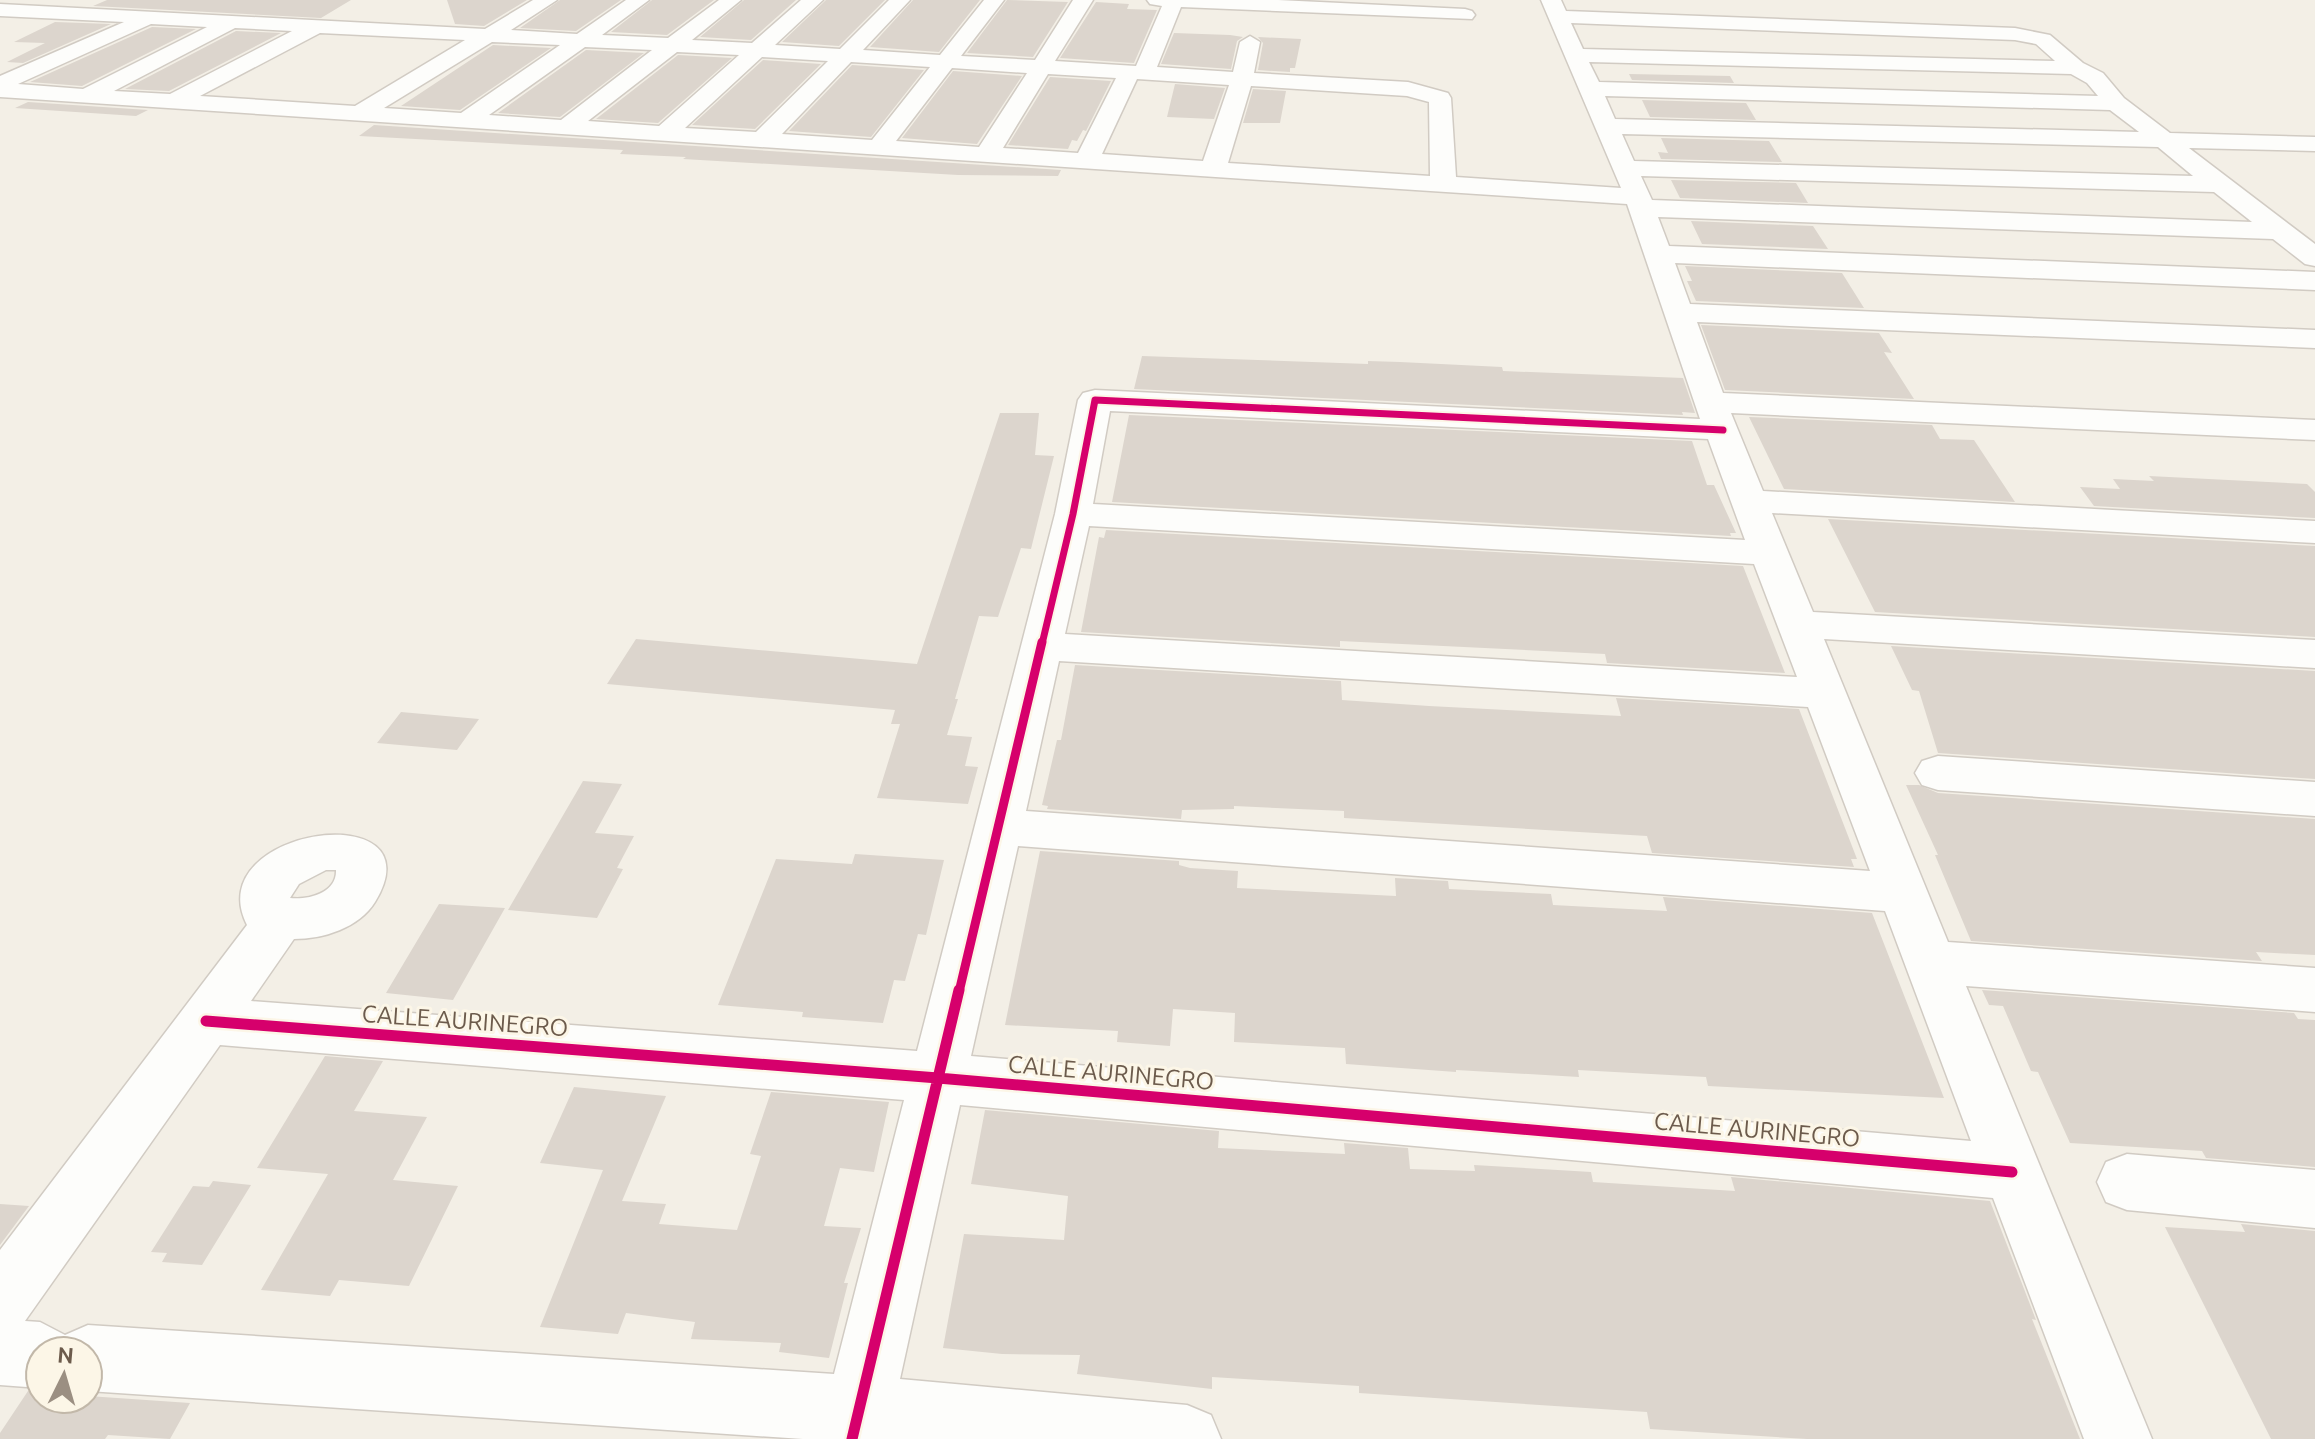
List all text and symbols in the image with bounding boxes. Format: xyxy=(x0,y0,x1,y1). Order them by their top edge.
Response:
street label: CALLE AURINEGRO xyxy=(361,1000,569,1041)
street label: CALLE AURINEGRO xyxy=(1007,1050,1215,1095)
street label: CALLE AURINEGRO xyxy=(1653,1107,1861,1152)
north arrow xyxy=(24,1335,104,1415)
text: N xyxy=(57,1341,75,1368)

